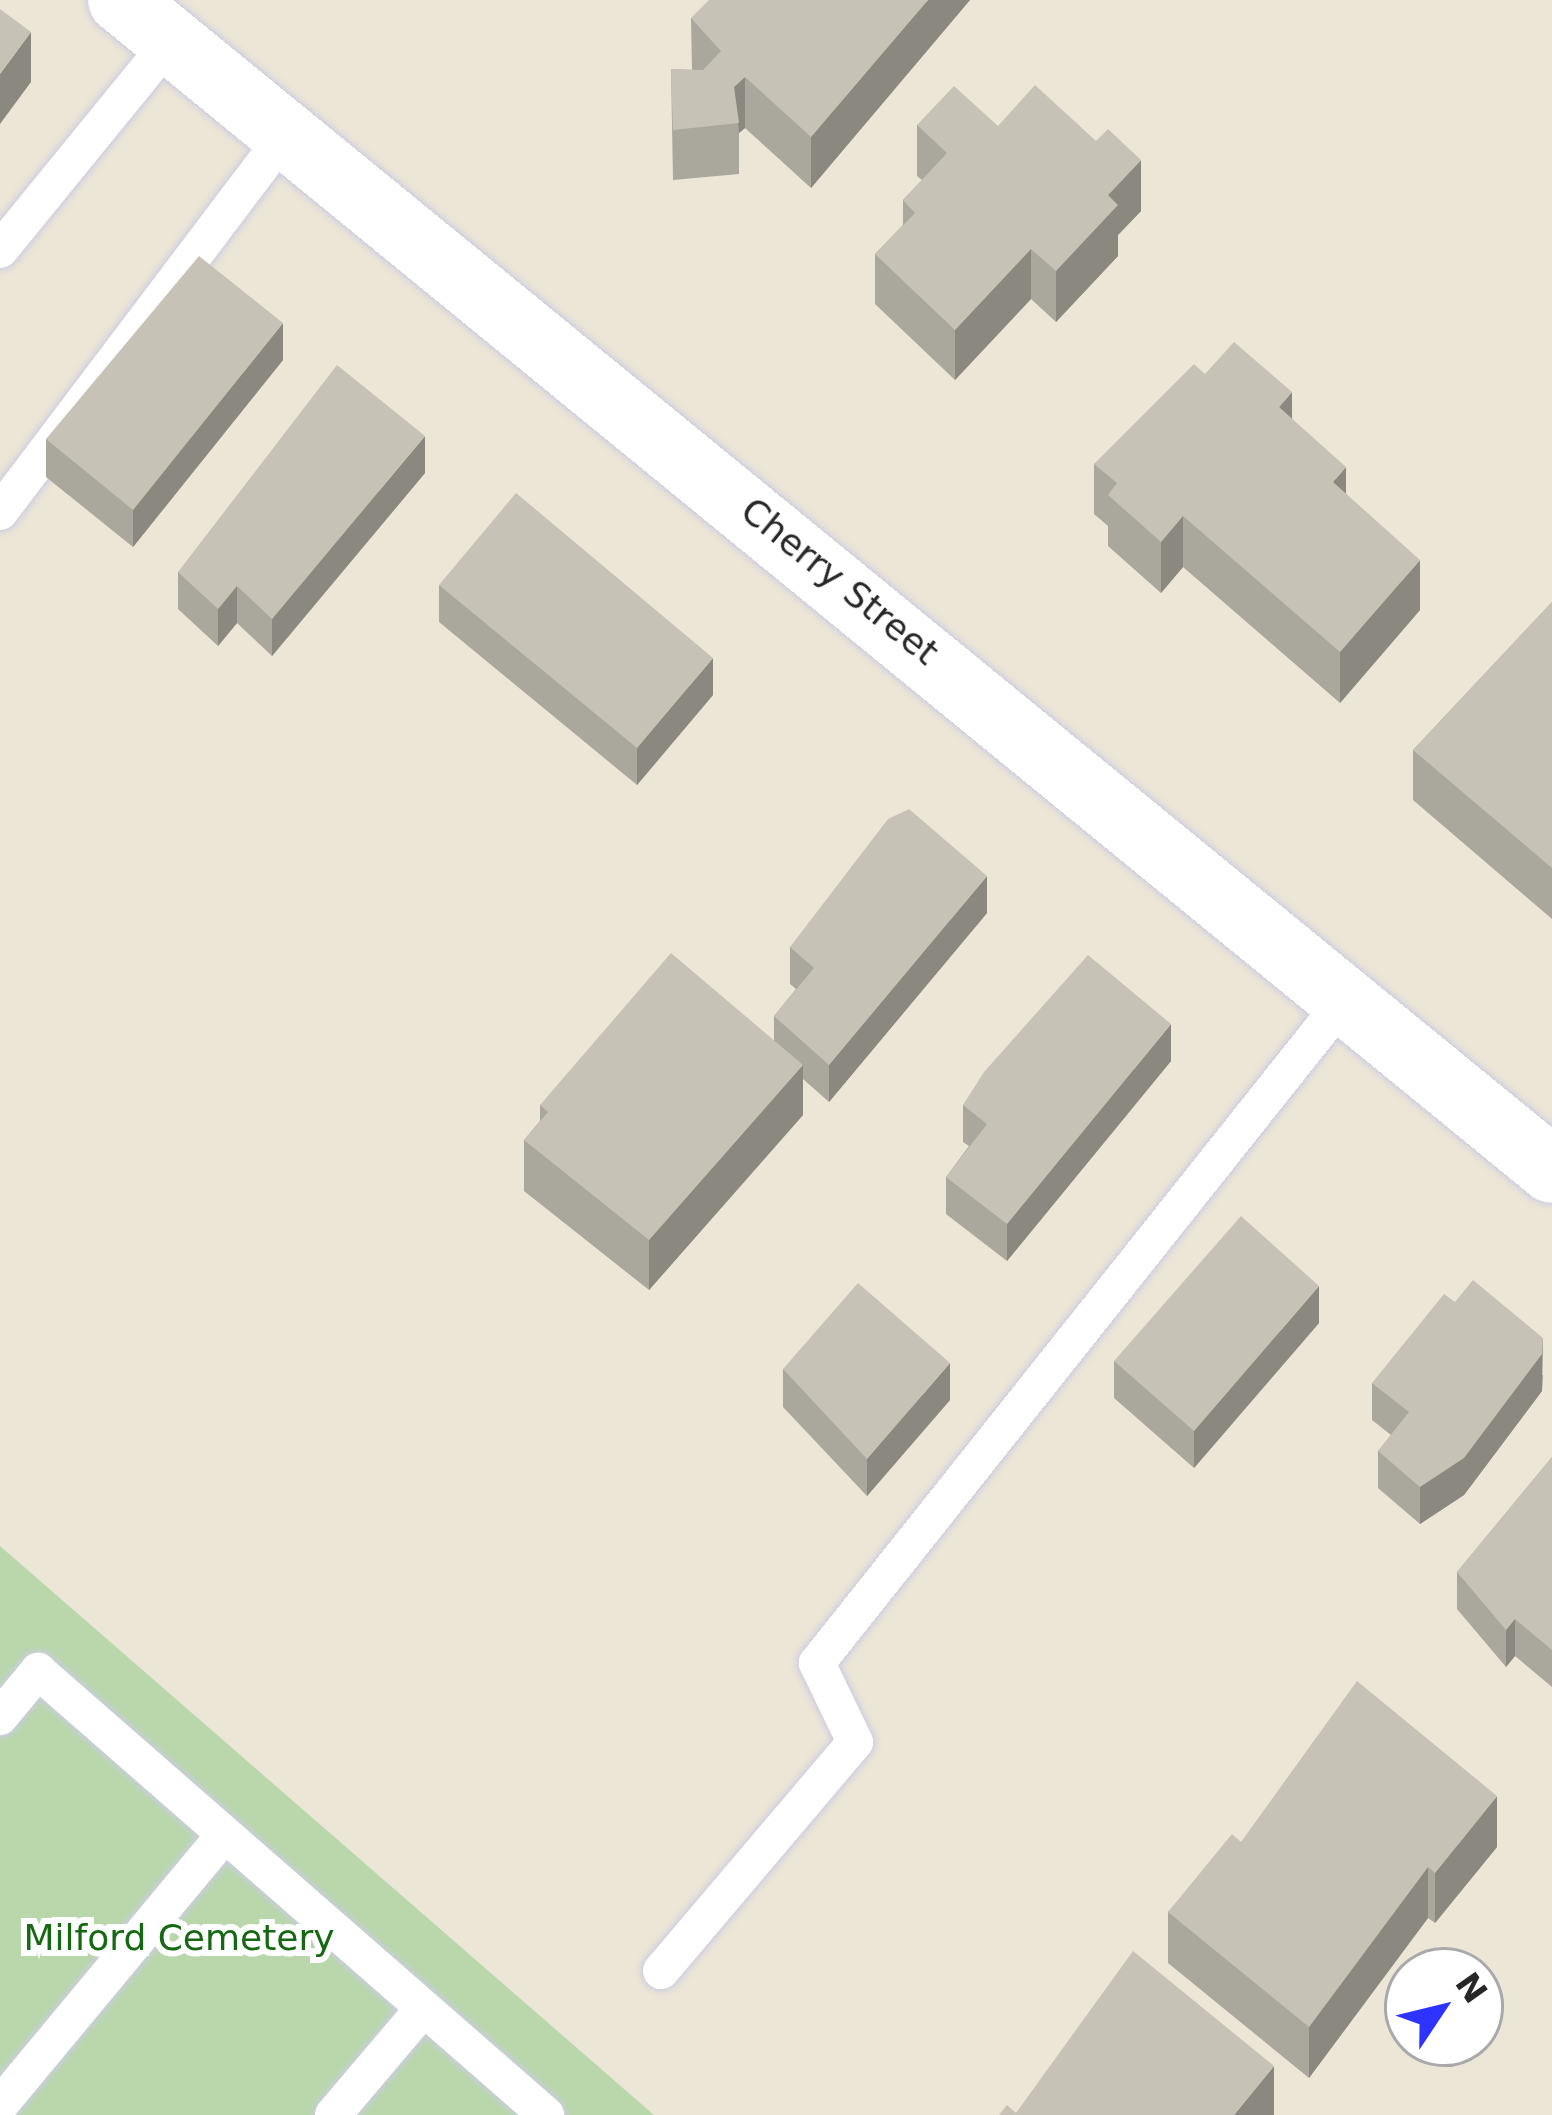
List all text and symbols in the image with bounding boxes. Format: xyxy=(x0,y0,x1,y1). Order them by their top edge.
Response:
street label: Cherry Street xyxy=(733,488,947,674)
park label: Milford Cemetery xyxy=(23,1916,335,1960)
north arrow xyxy=(1384,1947,1504,2067)
text: N xyxy=(1448,1965,1495,2010)

